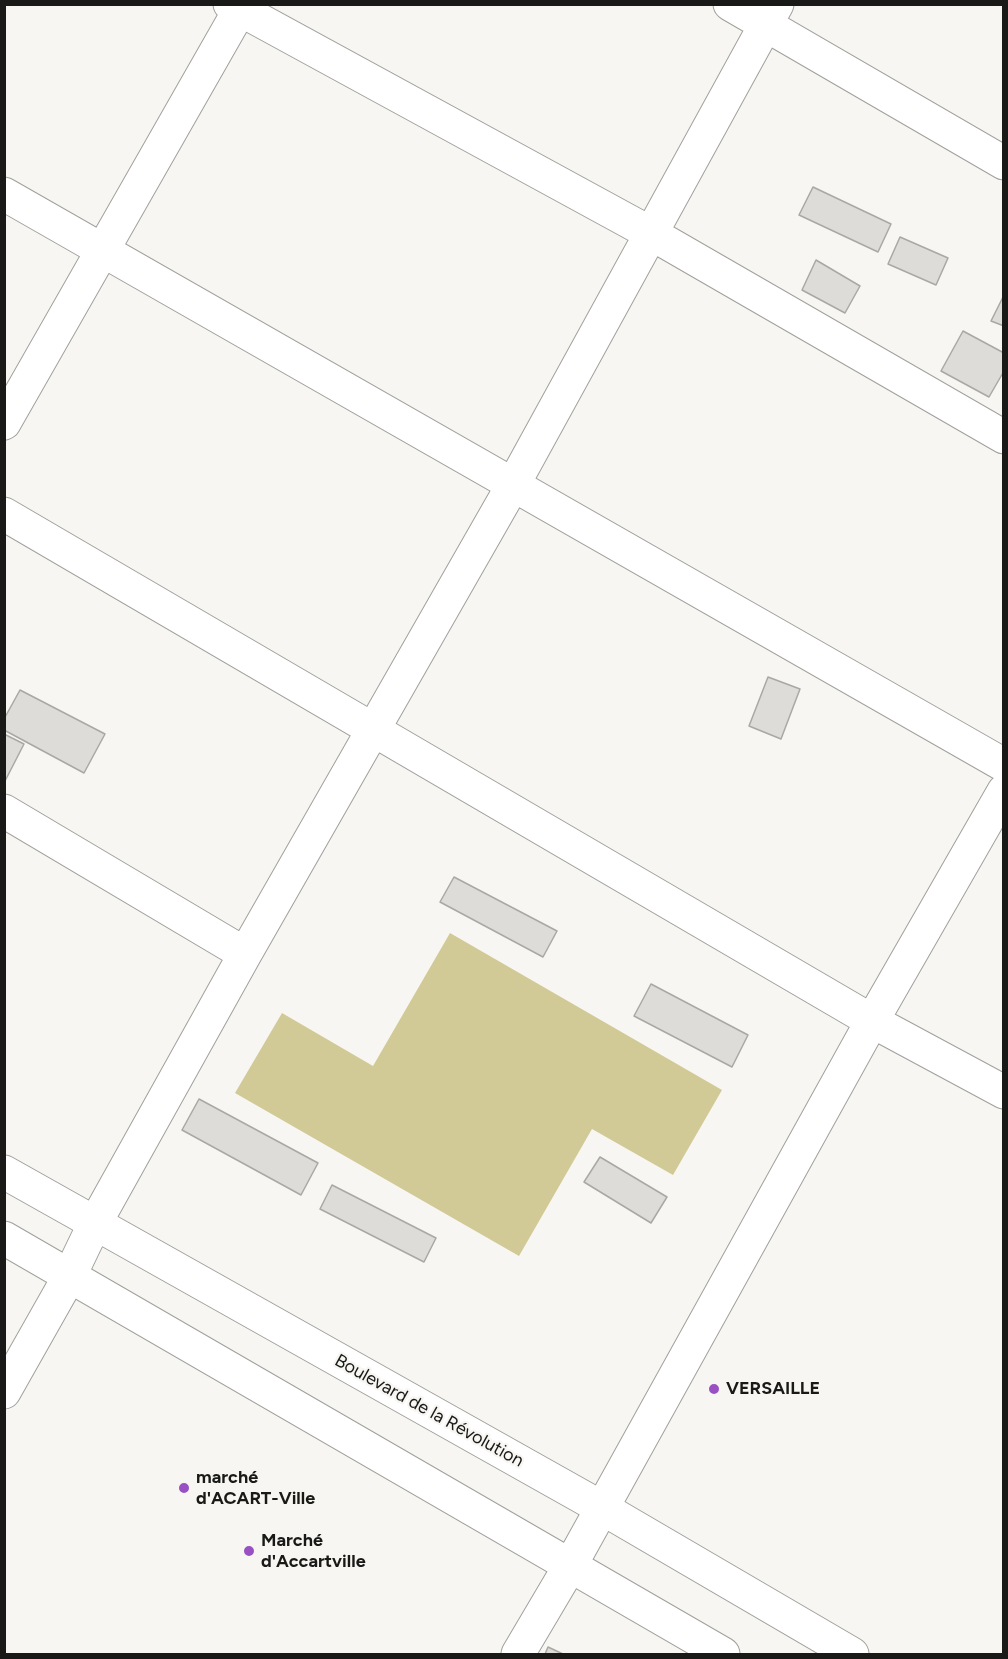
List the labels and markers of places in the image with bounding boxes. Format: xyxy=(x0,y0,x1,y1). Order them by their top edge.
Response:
place label: VERSAILLE xyxy=(726,1378,820,1400)
marker: VERSAILLE xyxy=(707,1382,721,1396)
place label: marché d'ACART-Ville xyxy=(196,1467,315,1510)
marker: marché d'ACART-Ville xyxy=(177,1481,191,1495)
place label: Marché d'Accartville xyxy=(261,1530,366,1572)
marker: Marché d'Accartville xyxy=(242,1544,256,1558)

